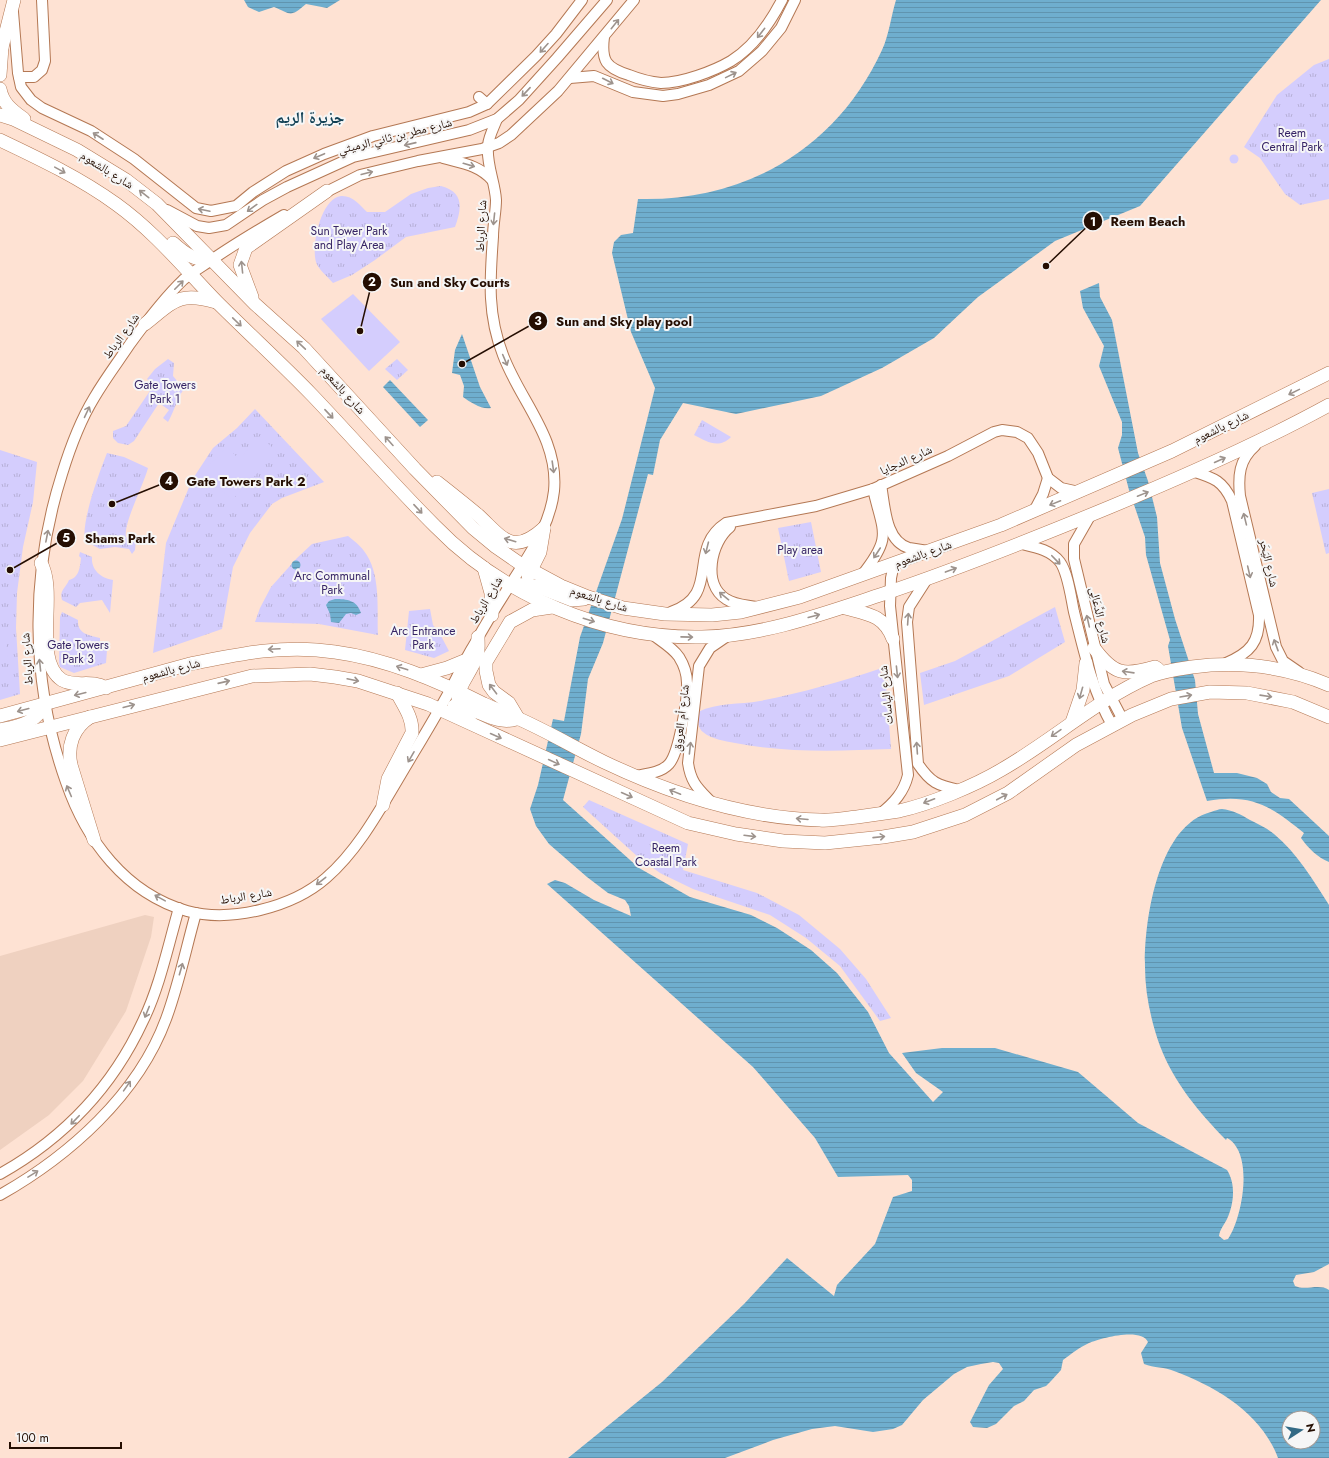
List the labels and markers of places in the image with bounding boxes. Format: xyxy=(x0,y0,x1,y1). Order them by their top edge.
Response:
callout: Reem Beach xyxy=(1083,209,1194,234)
callout: Sun and Sky Courts xyxy=(362,270,518,295)
callout: Sun and Sky play pool xyxy=(528,309,700,334)
callout: Gate Towers Park 2 xyxy=(159,469,314,494)
callout: Shams Park xyxy=(56,526,163,551)

